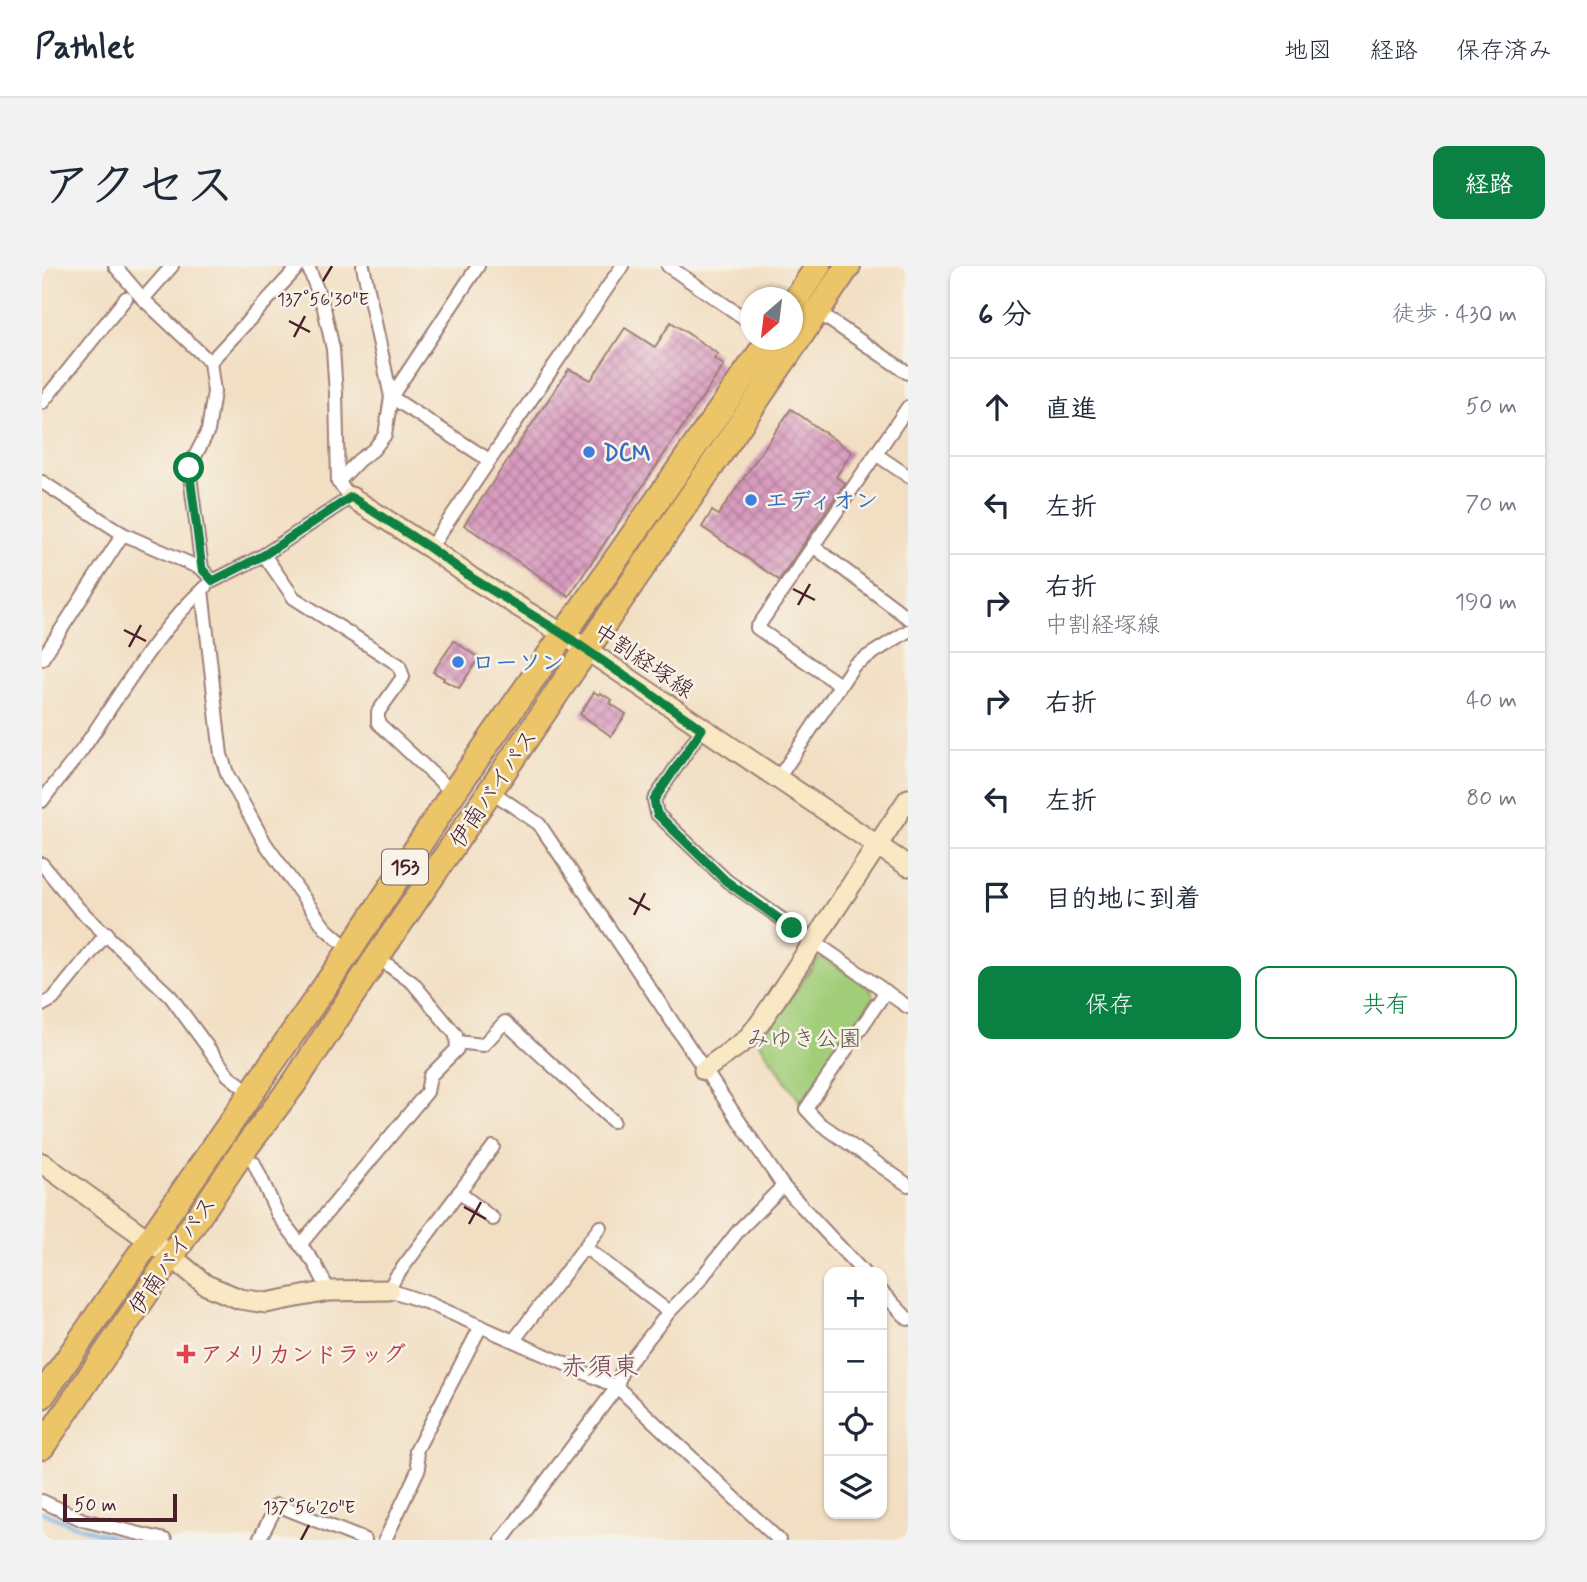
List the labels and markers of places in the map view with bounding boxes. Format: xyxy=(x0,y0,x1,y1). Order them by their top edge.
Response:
place label: DCM xyxy=(603,439,651,469)
marker: DCM xyxy=(581,444,597,460)
place label: エディオン xyxy=(765,487,878,517)
marker: エディオン xyxy=(743,492,759,508)
place label: ローソン xyxy=(472,649,564,679)
marker: ローソン xyxy=(450,654,466,670)
place label: アメリカンドラッグ xyxy=(200,1341,406,1371)
marker: アメリカンドラッグ xyxy=(178,1346,194,1362)

